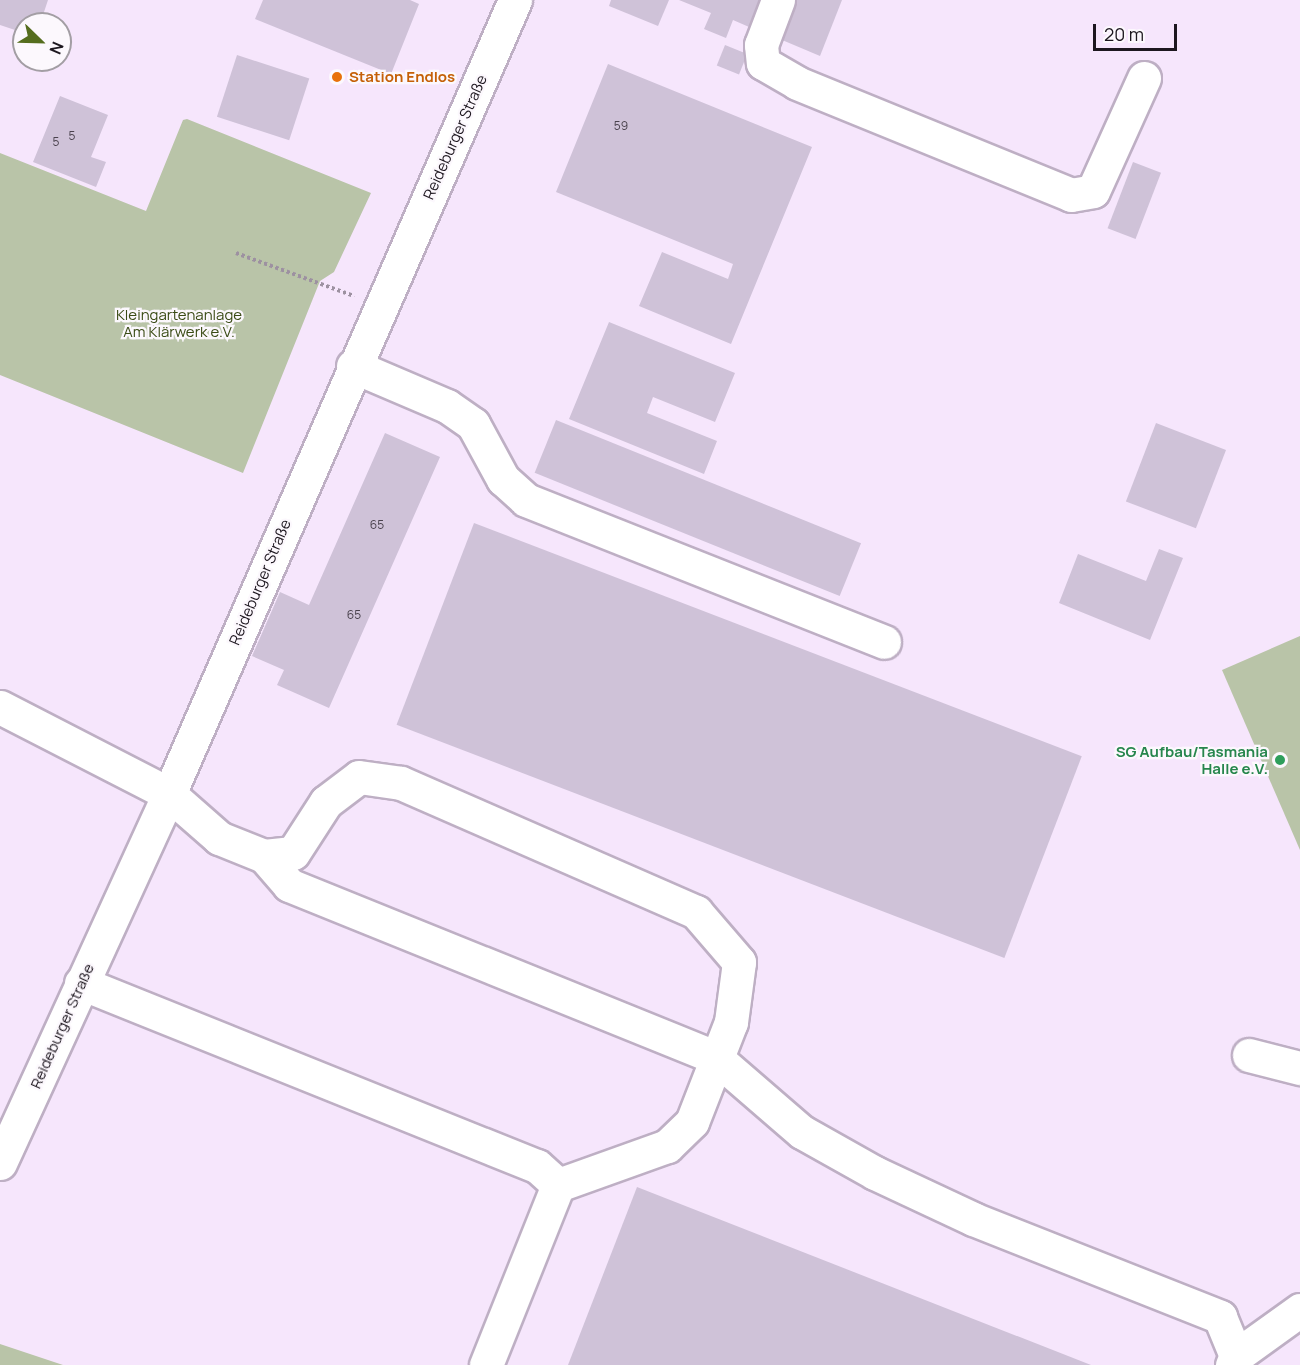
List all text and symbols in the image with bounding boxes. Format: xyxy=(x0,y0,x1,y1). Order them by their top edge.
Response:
north arrow xyxy=(12,12,72,72)
scale bar xyxy=(1096,12,1180,50)
text: 20 m xyxy=(1104,22,1144,46)
text: N xyxy=(44,39,69,58)
place label: Station Endlos xyxy=(349,68,455,86)
marker: Station Endlos xyxy=(330,70,344,84)
street label: Reideburger Straße xyxy=(419,72,491,202)
house number: 59 xyxy=(614,119,628,133)
house number: 5 xyxy=(69,129,75,143)
house number: 5 xyxy=(53,135,59,149)
park label: Kleingartenanlage Am Klärwerk e.V. xyxy=(116,305,242,340)
street label: Reideburger Straße xyxy=(225,516,295,648)
house number: 65 xyxy=(370,518,384,532)
house number: 65 xyxy=(347,608,361,622)
place label: SG Aufbau/Tasmania Halle e.V. xyxy=(1116,742,1268,777)
marker: SG Aufbau/Tasmania Halle e.V. xyxy=(1273,753,1287,767)
street label: Reideburger Straße xyxy=(26,961,98,1091)

